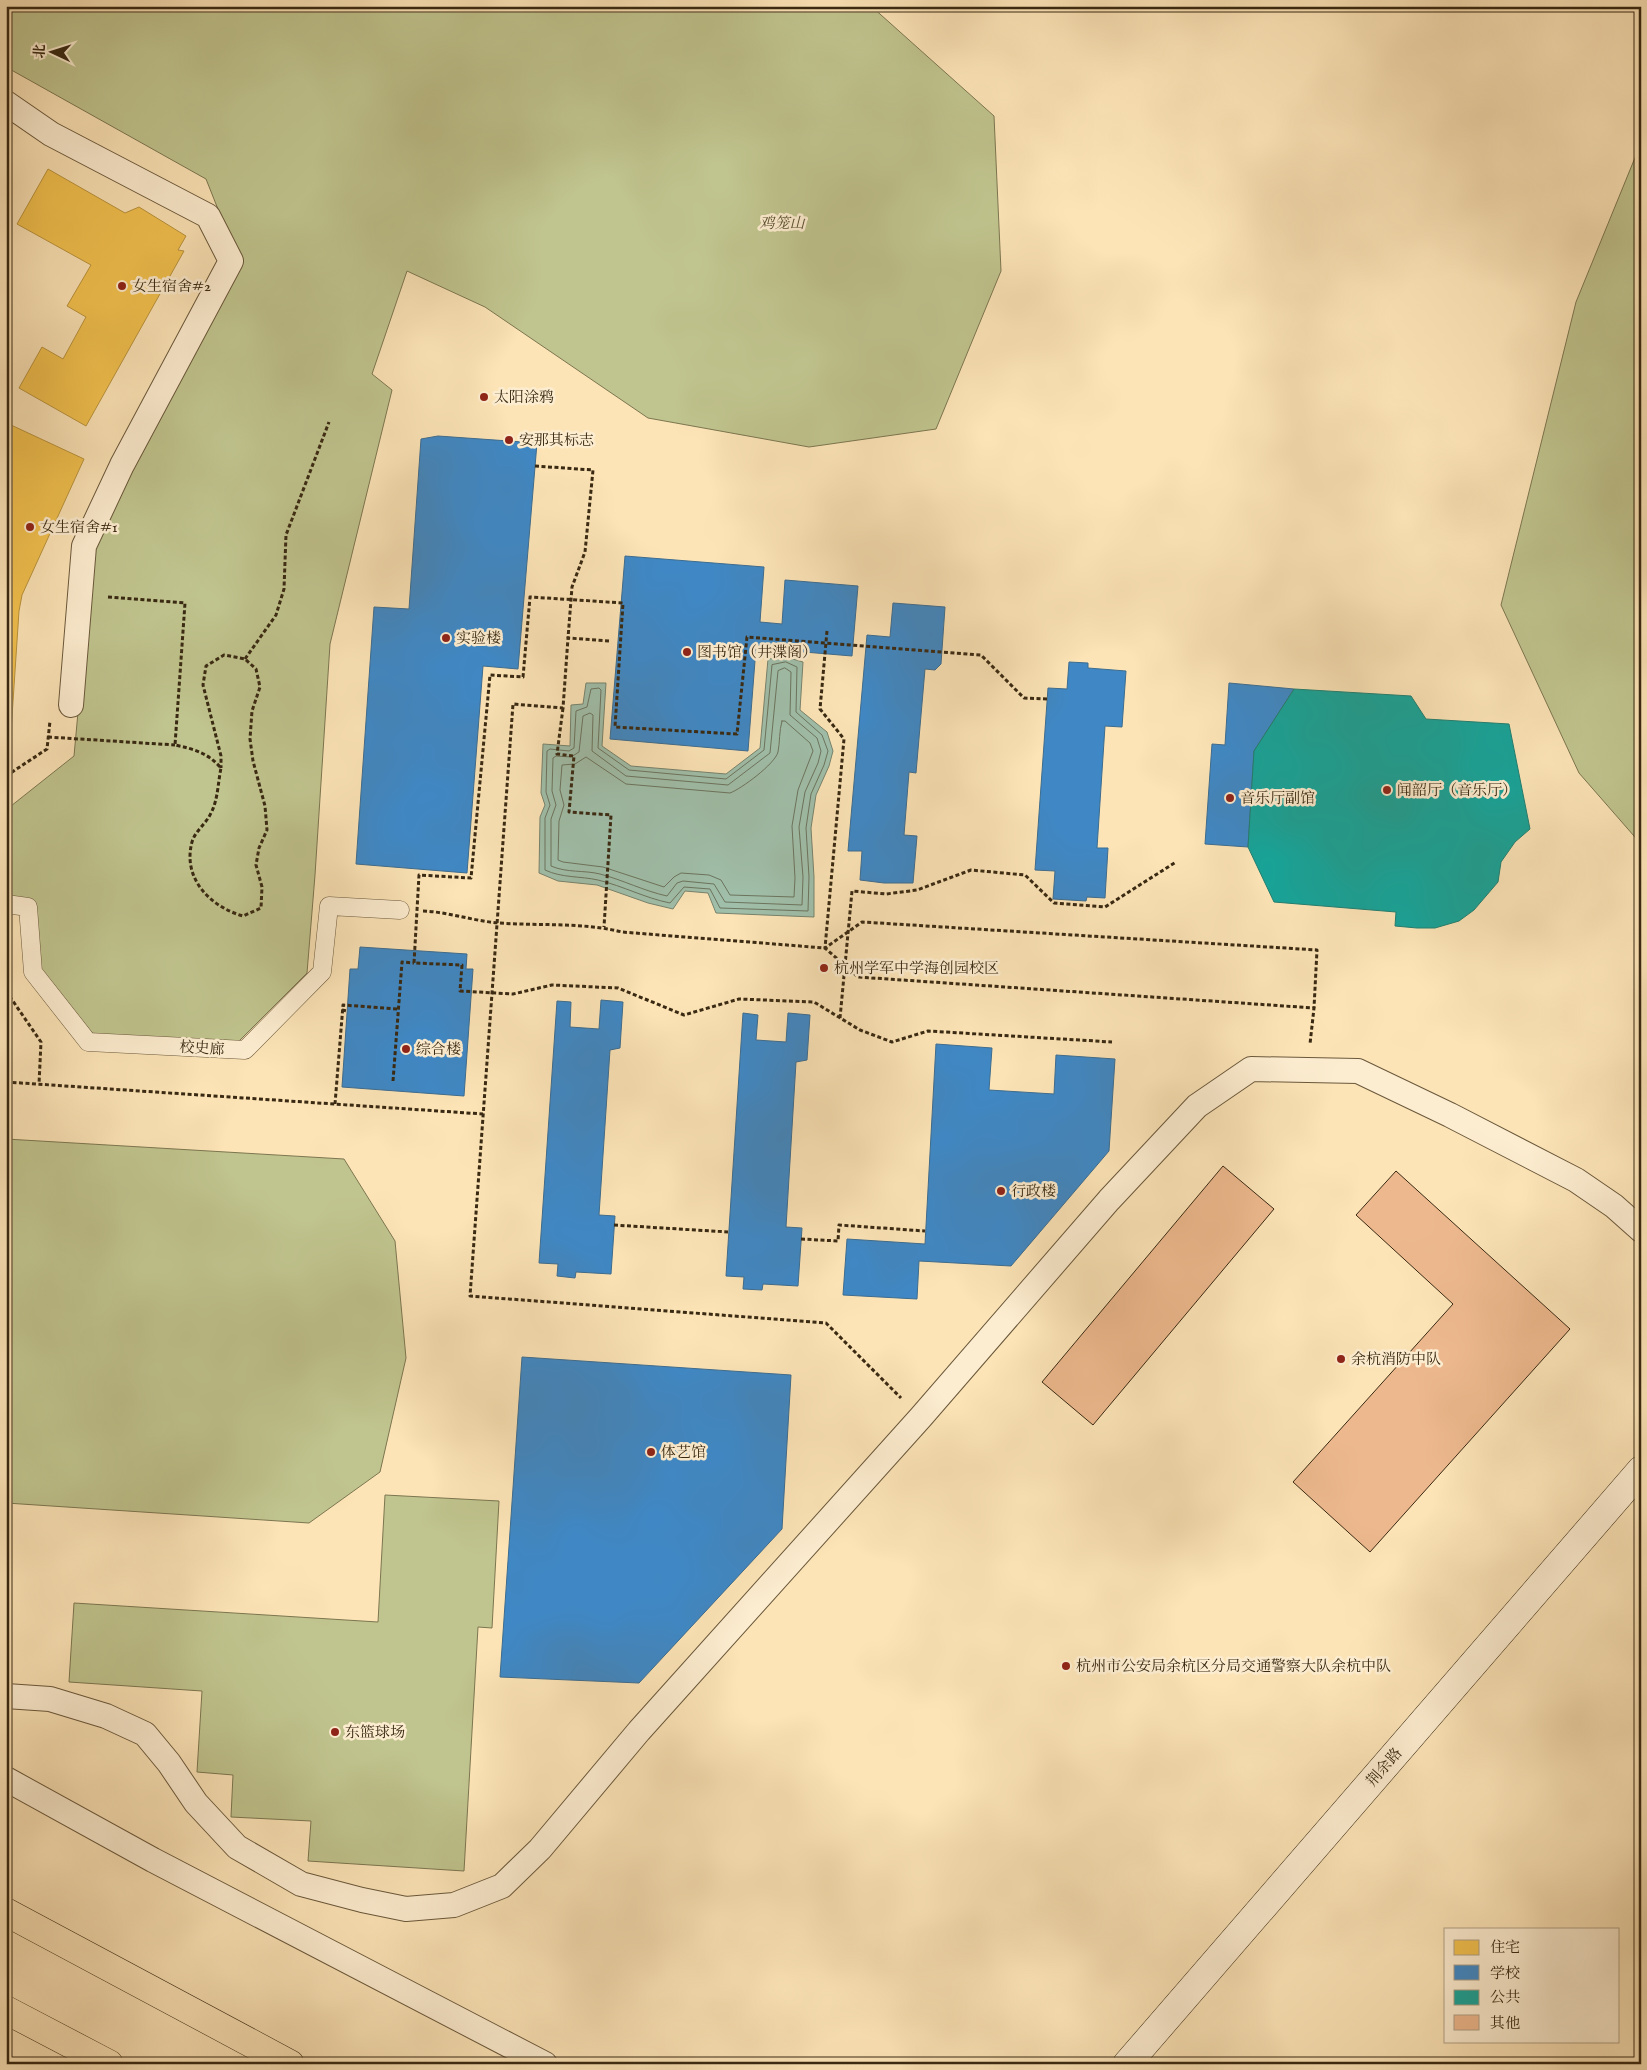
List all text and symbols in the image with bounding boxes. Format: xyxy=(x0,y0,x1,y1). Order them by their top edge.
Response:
north arrow xyxy=(28,28,78,78)
text: 北 xyxy=(31,44,49,59)
park label: 鸡笼山 xyxy=(759,214,806,233)
place label: 女生宿舍#2 xyxy=(132,277,211,296)
marker: 女生宿舍#2 xyxy=(116,280,128,292)
place label: 太阳涂鸦 xyxy=(494,388,554,407)
marker: 太阳涂鸦 xyxy=(478,391,490,403)
place label: 安那其标志 xyxy=(519,431,594,450)
marker: 安那其标志 xyxy=(503,434,515,446)
place label: 女生宿舍#1 xyxy=(40,518,118,537)
marker: 女生宿舍#1 xyxy=(24,521,36,533)
place label: 实验楼 xyxy=(456,629,501,648)
marker: 实验楼 xyxy=(440,632,452,644)
place label: 图书馆（井渫阁） xyxy=(697,643,817,662)
marker: 图书馆（井渫阁） xyxy=(681,646,693,658)
place label: 闻韶厅（音乐厅） xyxy=(1397,781,1517,800)
marker: 闻韶厅（音乐厅） xyxy=(1381,784,1393,796)
place label: 音乐厅副馆 xyxy=(1240,789,1315,808)
marker: 音乐厅副馆 xyxy=(1224,792,1236,804)
place label: 杭州学军中学海创园校区 xyxy=(834,959,999,978)
marker: 杭州学军中学海创园校区 xyxy=(818,962,830,974)
street label: 校史廊 xyxy=(179,1038,225,1059)
place label: 综合楼 xyxy=(416,1040,461,1059)
marker: 综合楼 xyxy=(400,1043,412,1055)
place label: 行政楼 xyxy=(1011,1182,1056,1201)
marker: 行政楼 xyxy=(995,1185,1007,1197)
place label: 余杭消防中队 xyxy=(1351,1350,1441,1369)
marker: 余杭消防中队 xyxy=(1335,1353,1347,1365)
place label: 体艺馆 xyxy=(661,1443,706,1462)
marker: 体艺馆 xyxy=(645,1446,657,1458)
place label: 杭州市公安局余杭区分局交通警察大队余杭中队 xyxy=(1076,1657,1391,1676)
marker: 杭州市公安局余杭区分局交通警察大队余杭中队 xyxy=(1060,1660,1072,1672)
place label: 东篮球场 xyxy=(345,1723,405,1742)
marker: 东篮球场 xyxy=(329,1726,341,1738)
street label: 荆余路 xyxy=(1362,1744,1406,1791)
legend xyxy=(1444,1928,1620,2042)
text: 住宅 xyxy=(1490,1938,1520,1957)
text: 学校 xyxy=(1490,1964,1520,1983)
text: 公共 xyxy=(1490,1988,1520,2007)
text: 其他 xyxy=(1490,2014,1520,2033)

